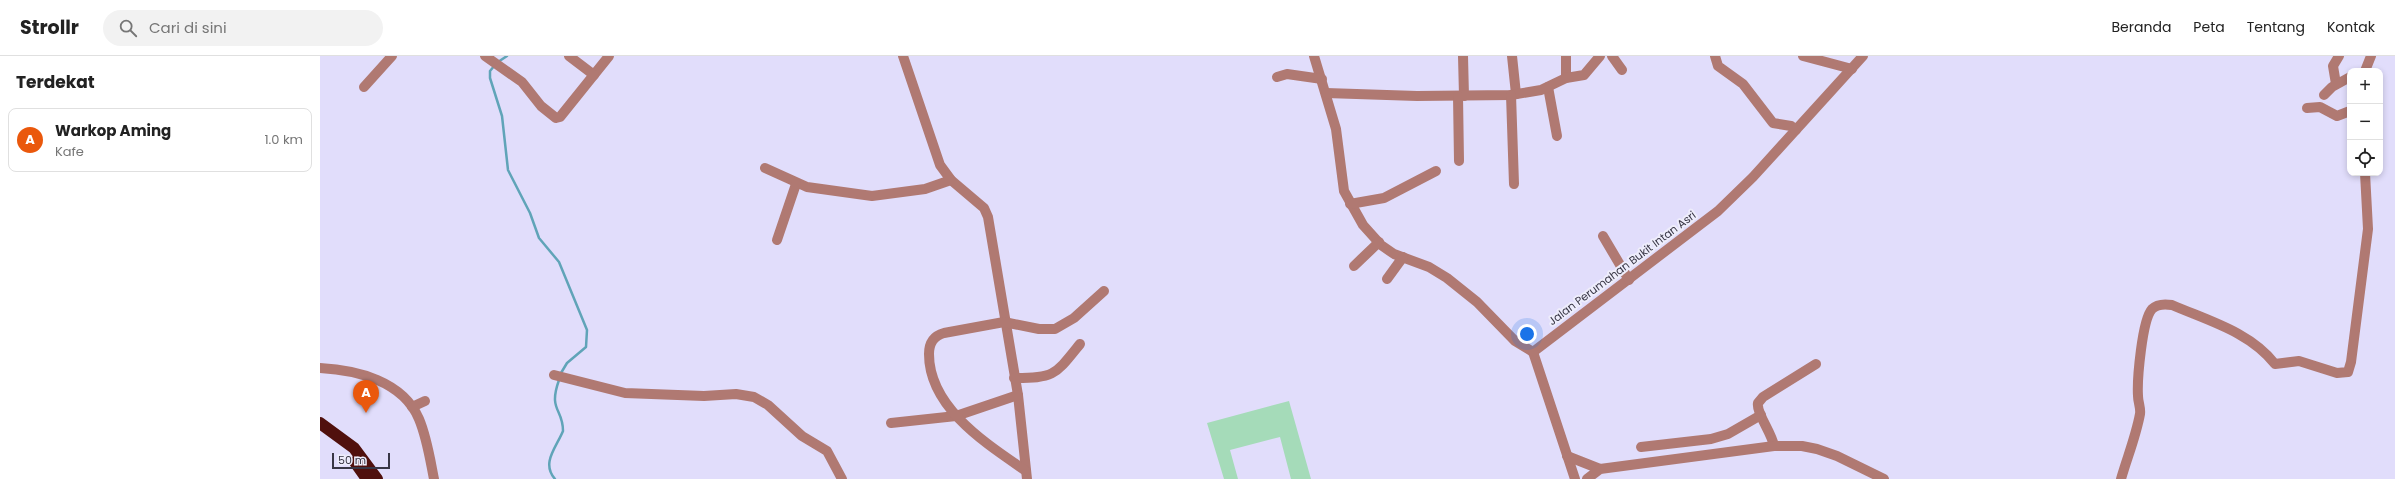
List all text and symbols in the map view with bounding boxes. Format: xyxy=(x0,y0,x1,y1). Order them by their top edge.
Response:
search box xyxy=(103,10,383,46)
text: Strollr xyxy=(20,14,79,41)
icon: search xyxy=(117,17,139,39)
text: Cari di sini xyxy=(149,17,227,38)
text: Beranda xyxy=(2112,17,2171,37)
text: Peta xyxy=(2193,17,2225,37)
text: Tentang xyxy=(2247,17,2305,37)
text: Kontak xyxy=(2327,17,2375,37)
map controls xyxy=(2347,68,2383,176)
button: + xyxy=(2347,68,2383,104)
text: Terdekat xyxy=(16,70,95,94)
button: − xyxy=(2347,104,2383,140)
text: Warkop Aming xyxy=(55,120,171,141)
text: A xyxy=(25,130,35,149)
text: 1.0 km xyxy=(264,130,303,149)
button: locate xyxy=(2347,140,2383,176)
text: Kafe xyxy=(55,142,84,161)
street label: Jalan Perumahan Bukit Intan Asri xyxy=(1545,207,1699,329)
your location xyxy=(1517,324,1537,344)
pin: A xyxy=(353,380,379,413)
scale bar xyxy=(332,451,390,470)
text: 50 m xyxy=(338,452,366,468)

